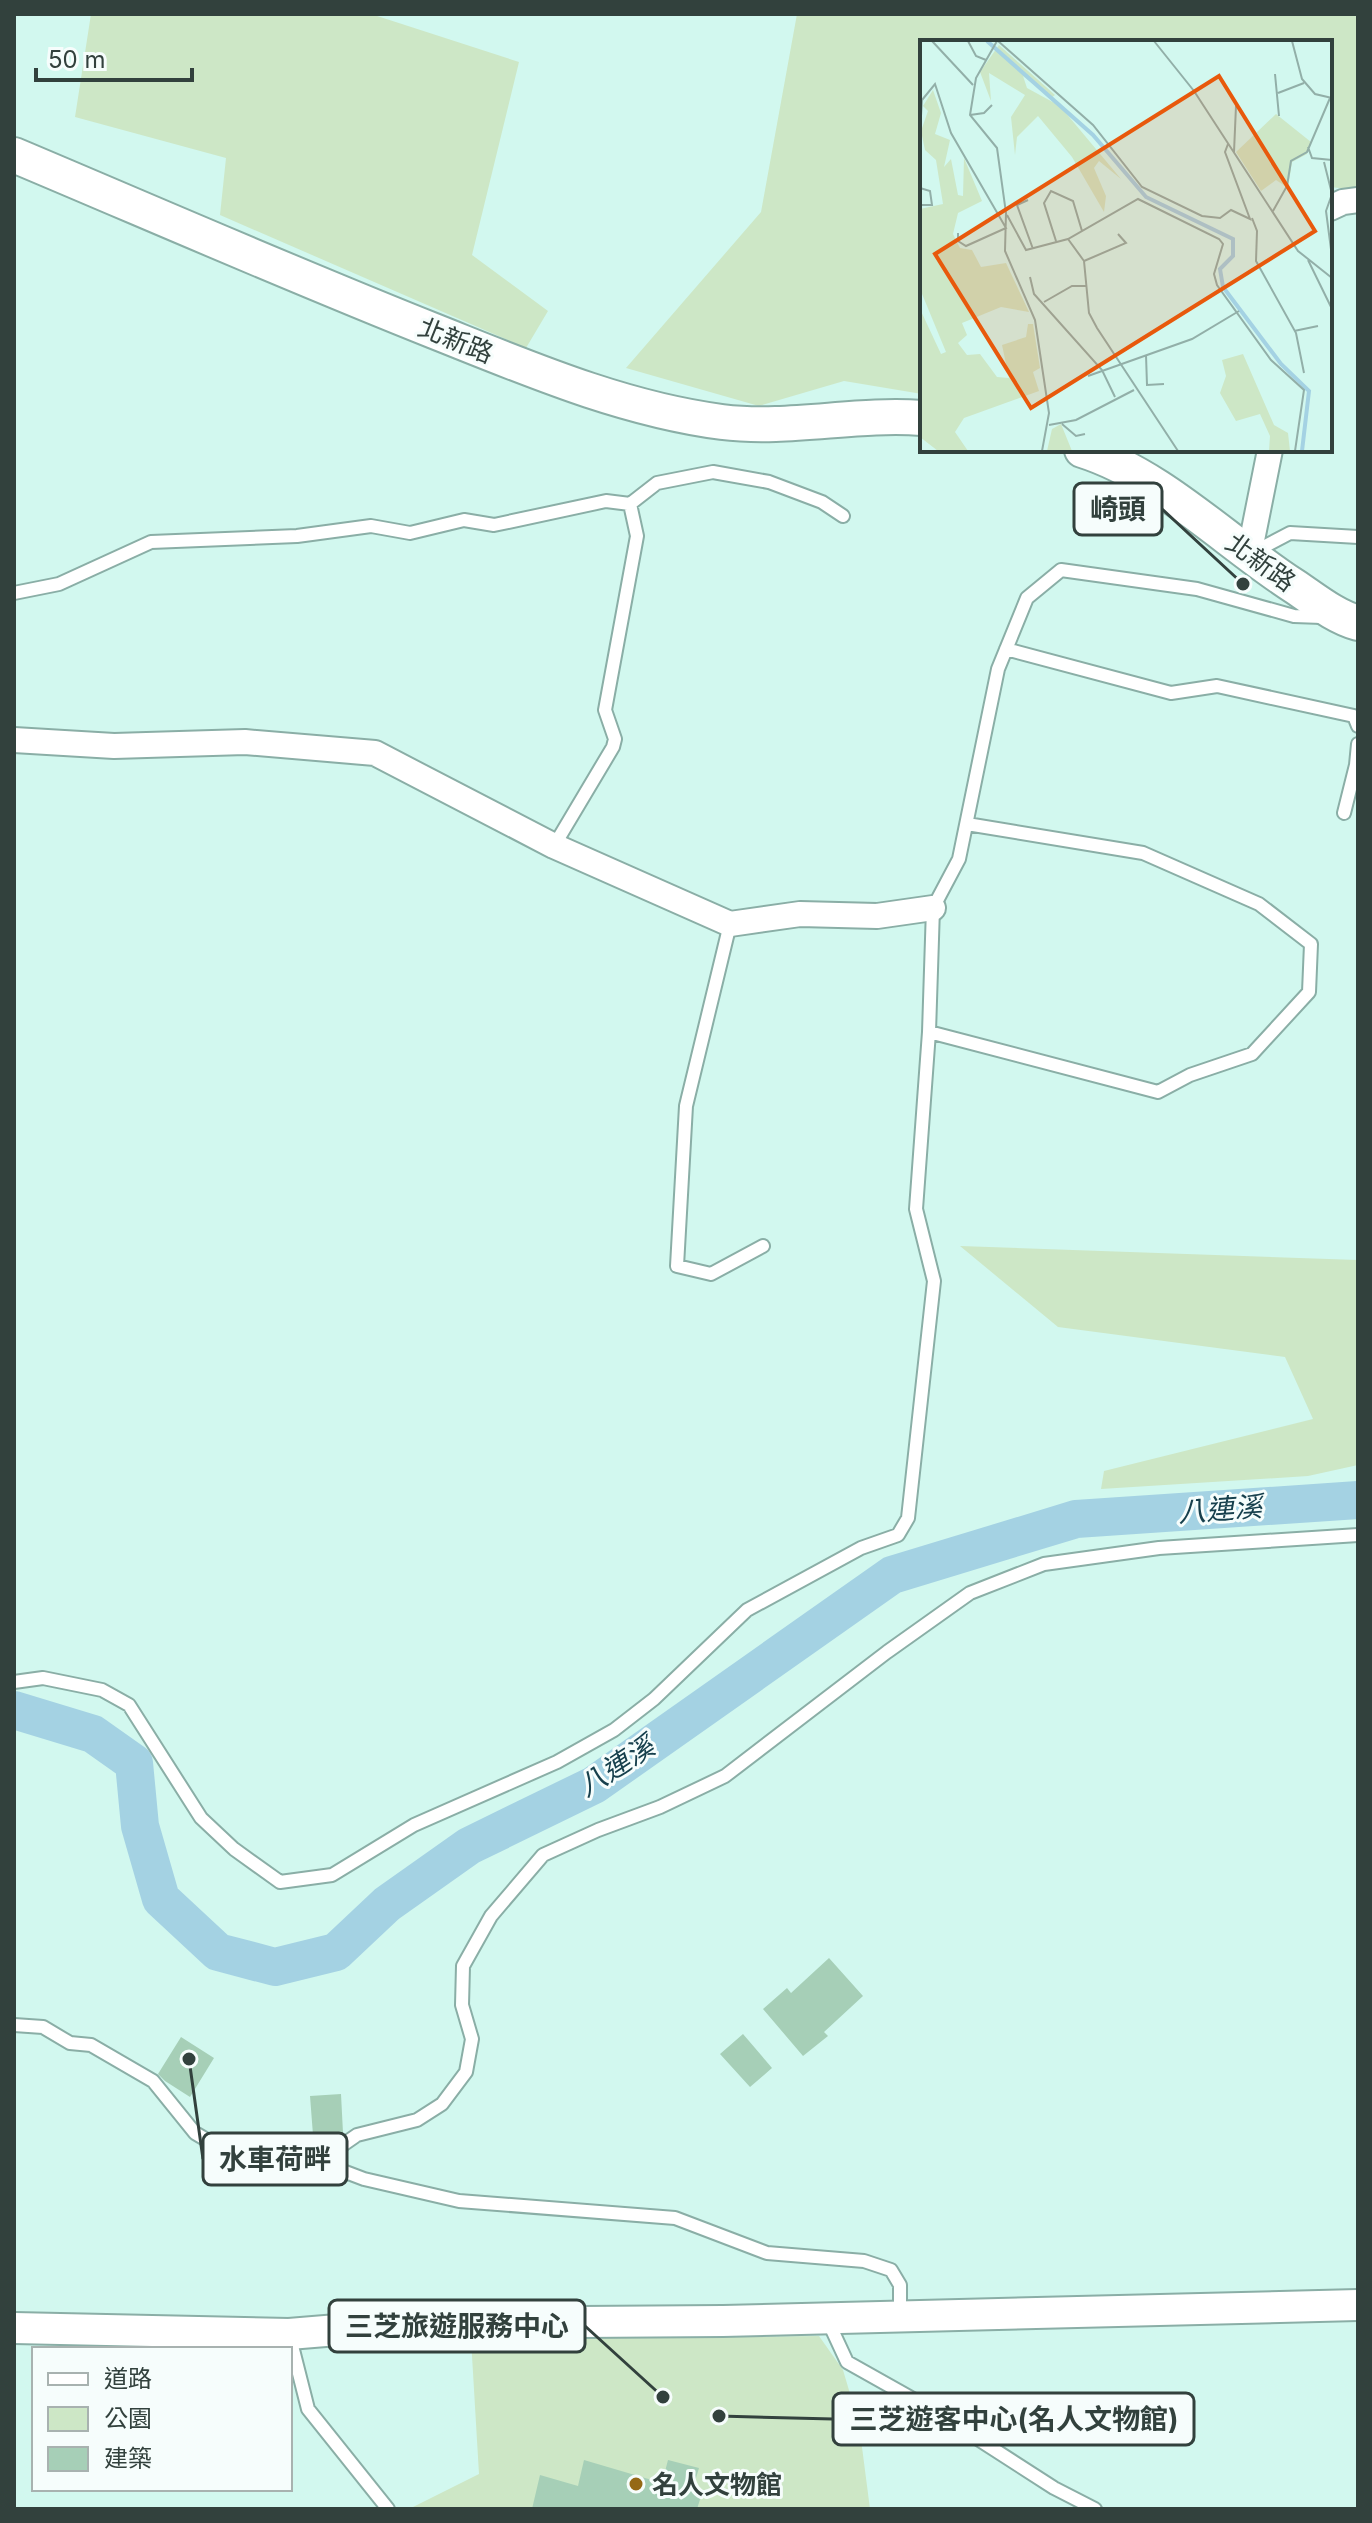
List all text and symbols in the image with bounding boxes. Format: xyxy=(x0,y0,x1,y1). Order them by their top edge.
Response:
scale bar xyxy=(36,32,192,82)
inset map xyxy=(920,40,1332,452)
text: 50 m xyxy=(48,45,106,74)
street label: 北新路 xyxy=(414,311,498,369)
callout: 崎頭 xyxy=(1074,483,1162,535)
text: 崎頭 xyxy=(1090,492,1146,526)
street label: 北新路 xyxy=(1220,527,1302,597)
water label: 八連溪 xyxy=(1177,1489,1267,1529)
water label: 八連溪 xyxy=(572,1727,664,1803)
callout: 水車荷畔 xyxy=(203,2133,347,2185)
text: 水車荷畔 xyxy=(219,2142,331,2176)
callout: 三芝旅遊服務中心 xyxy=(329,2300,585,2352)
text: 三芝旅遊服務中心 xyxy=(345,2309,569,2343)
legend xyxy=(32,2347,292,2491)
text: 道路 xyxy=(104,2364,152,2393)
callout: 三芝遊客中心(名人文物館) xyxy=(833,2393,1194,2445)
text: 三芝遊客中心(名人文物館) xyxy=(849,2402,1179,2436)
text: 公園 xyxy=(104,2404,152,2433)
text: 建築 xyxy=(104,2444,152,2473)
place label: 名人文物館 xyxy=(652,2469,782,2500)
marker: 名人文物館 xyxy=(627,2475,645,2493)

